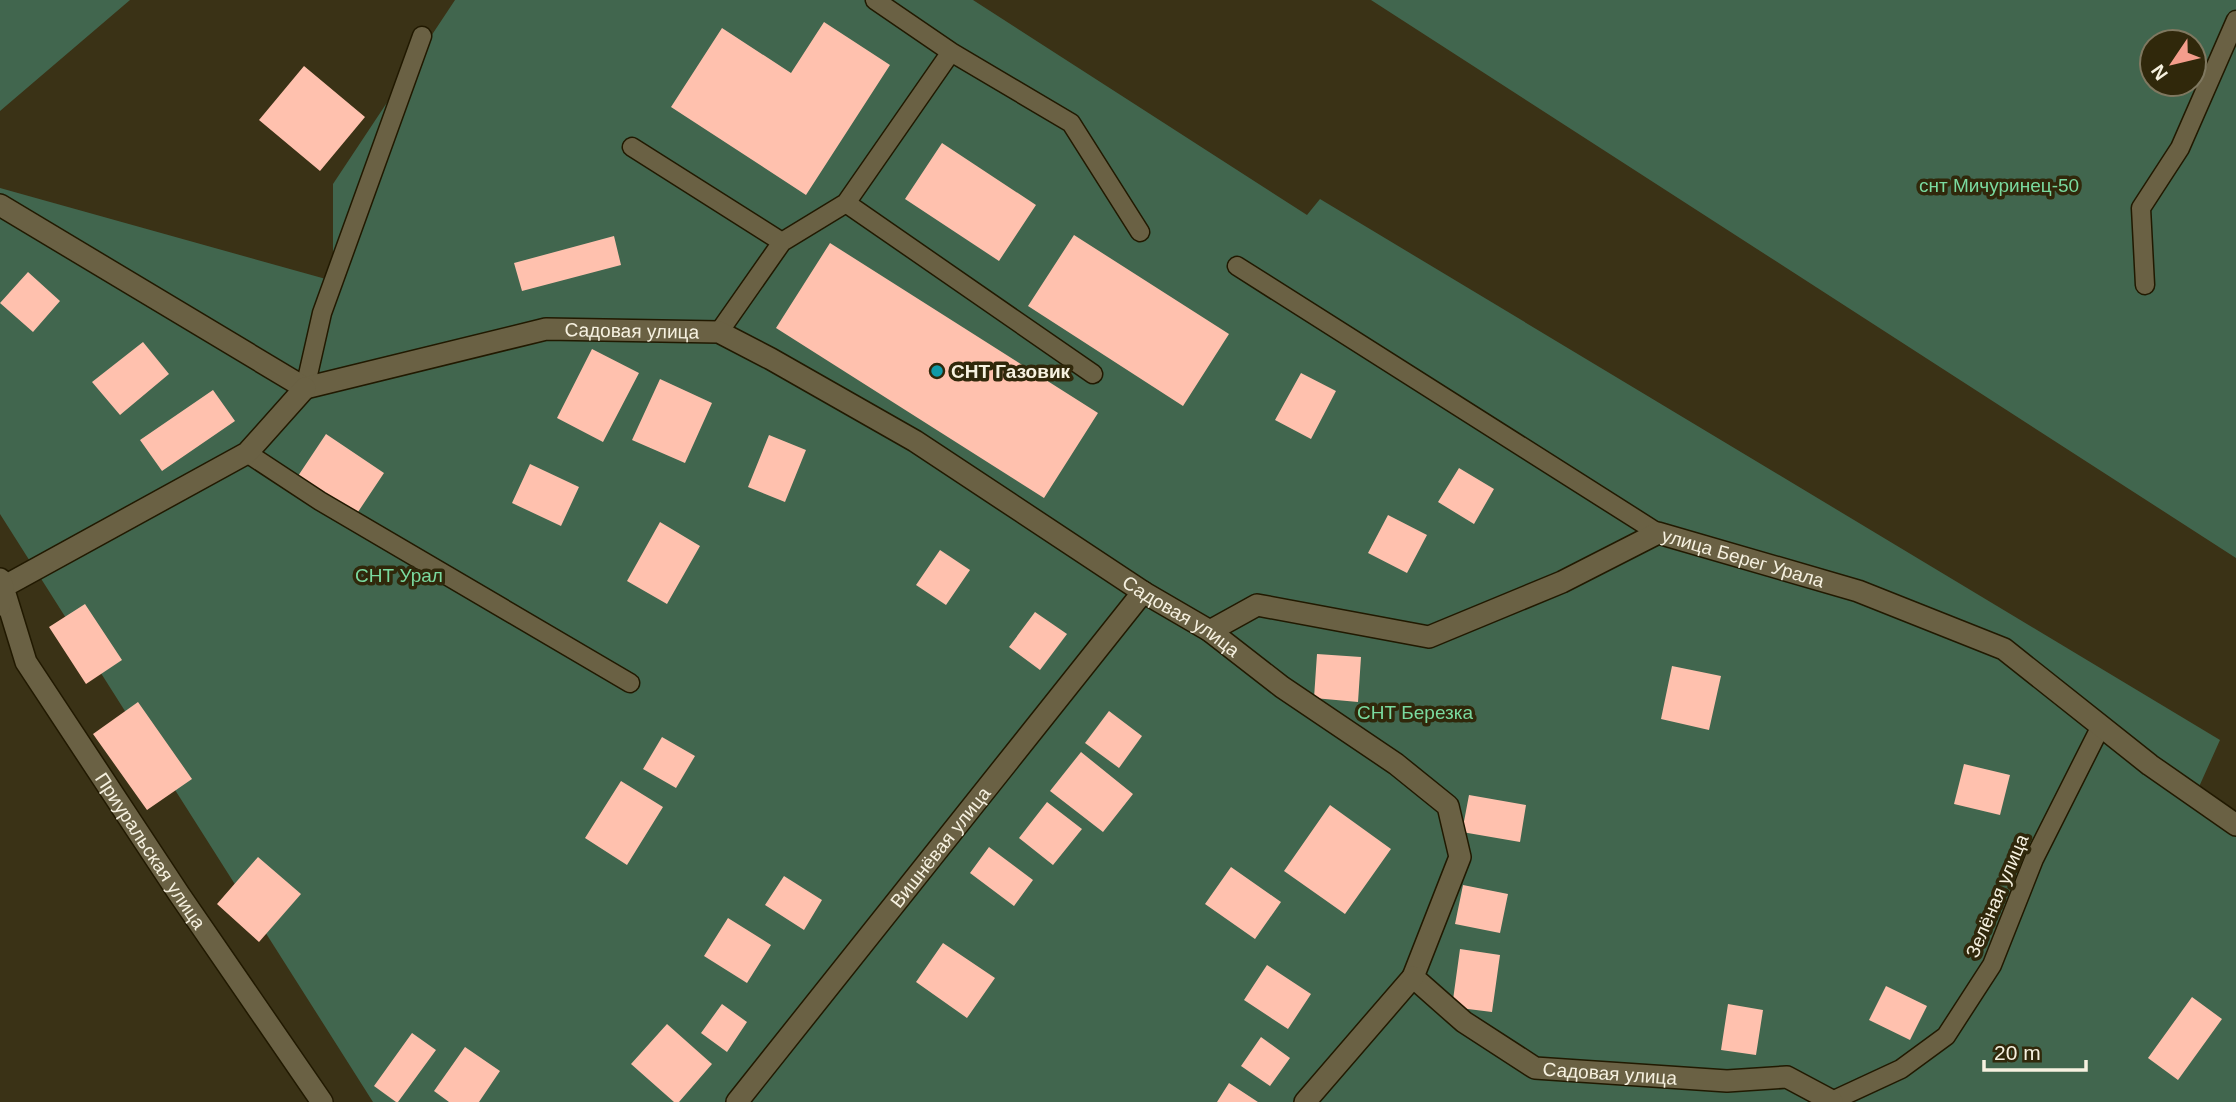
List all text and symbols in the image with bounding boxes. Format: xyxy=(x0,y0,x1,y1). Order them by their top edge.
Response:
north arrow xyxy=(2138,28,2208,98)
text: N xyxy=(2147,61,2172,84)
park label: снт Мичуринец-50 xyxy=(1919,175,2079,196)
street label: Садовая улица xyxy=(564,319,700,342)
place label: СНТ Газовик xyxy=(951,361,1071,382)
marker: СНТ Газовик xyxy=(929,363,945,379)
street label: улица Берег Урала xyxy=(1660,524,1827,591)
park label: СНТ Урал xyxy=(355,565,443,586)
street label: Садовая улица xyxy=(1119,571,1244,661)
park label: СНТ Березка xyxy=(1357,702,1473,723)
street label: Приуральская улица xyxy=(91,769,210,933)
street label: Вишнёвая улица xyxy=(886,782,995,911)
street label: Зелёная улица xyxy=(1962,831,2033,961)
scale bar xyxy=(1984,1028,2086,1072)
text: 20 m xyxy=(1994,1041,2041,1064)
street label: Садовая улица xyxy=(1542,1058,1678,1088)

